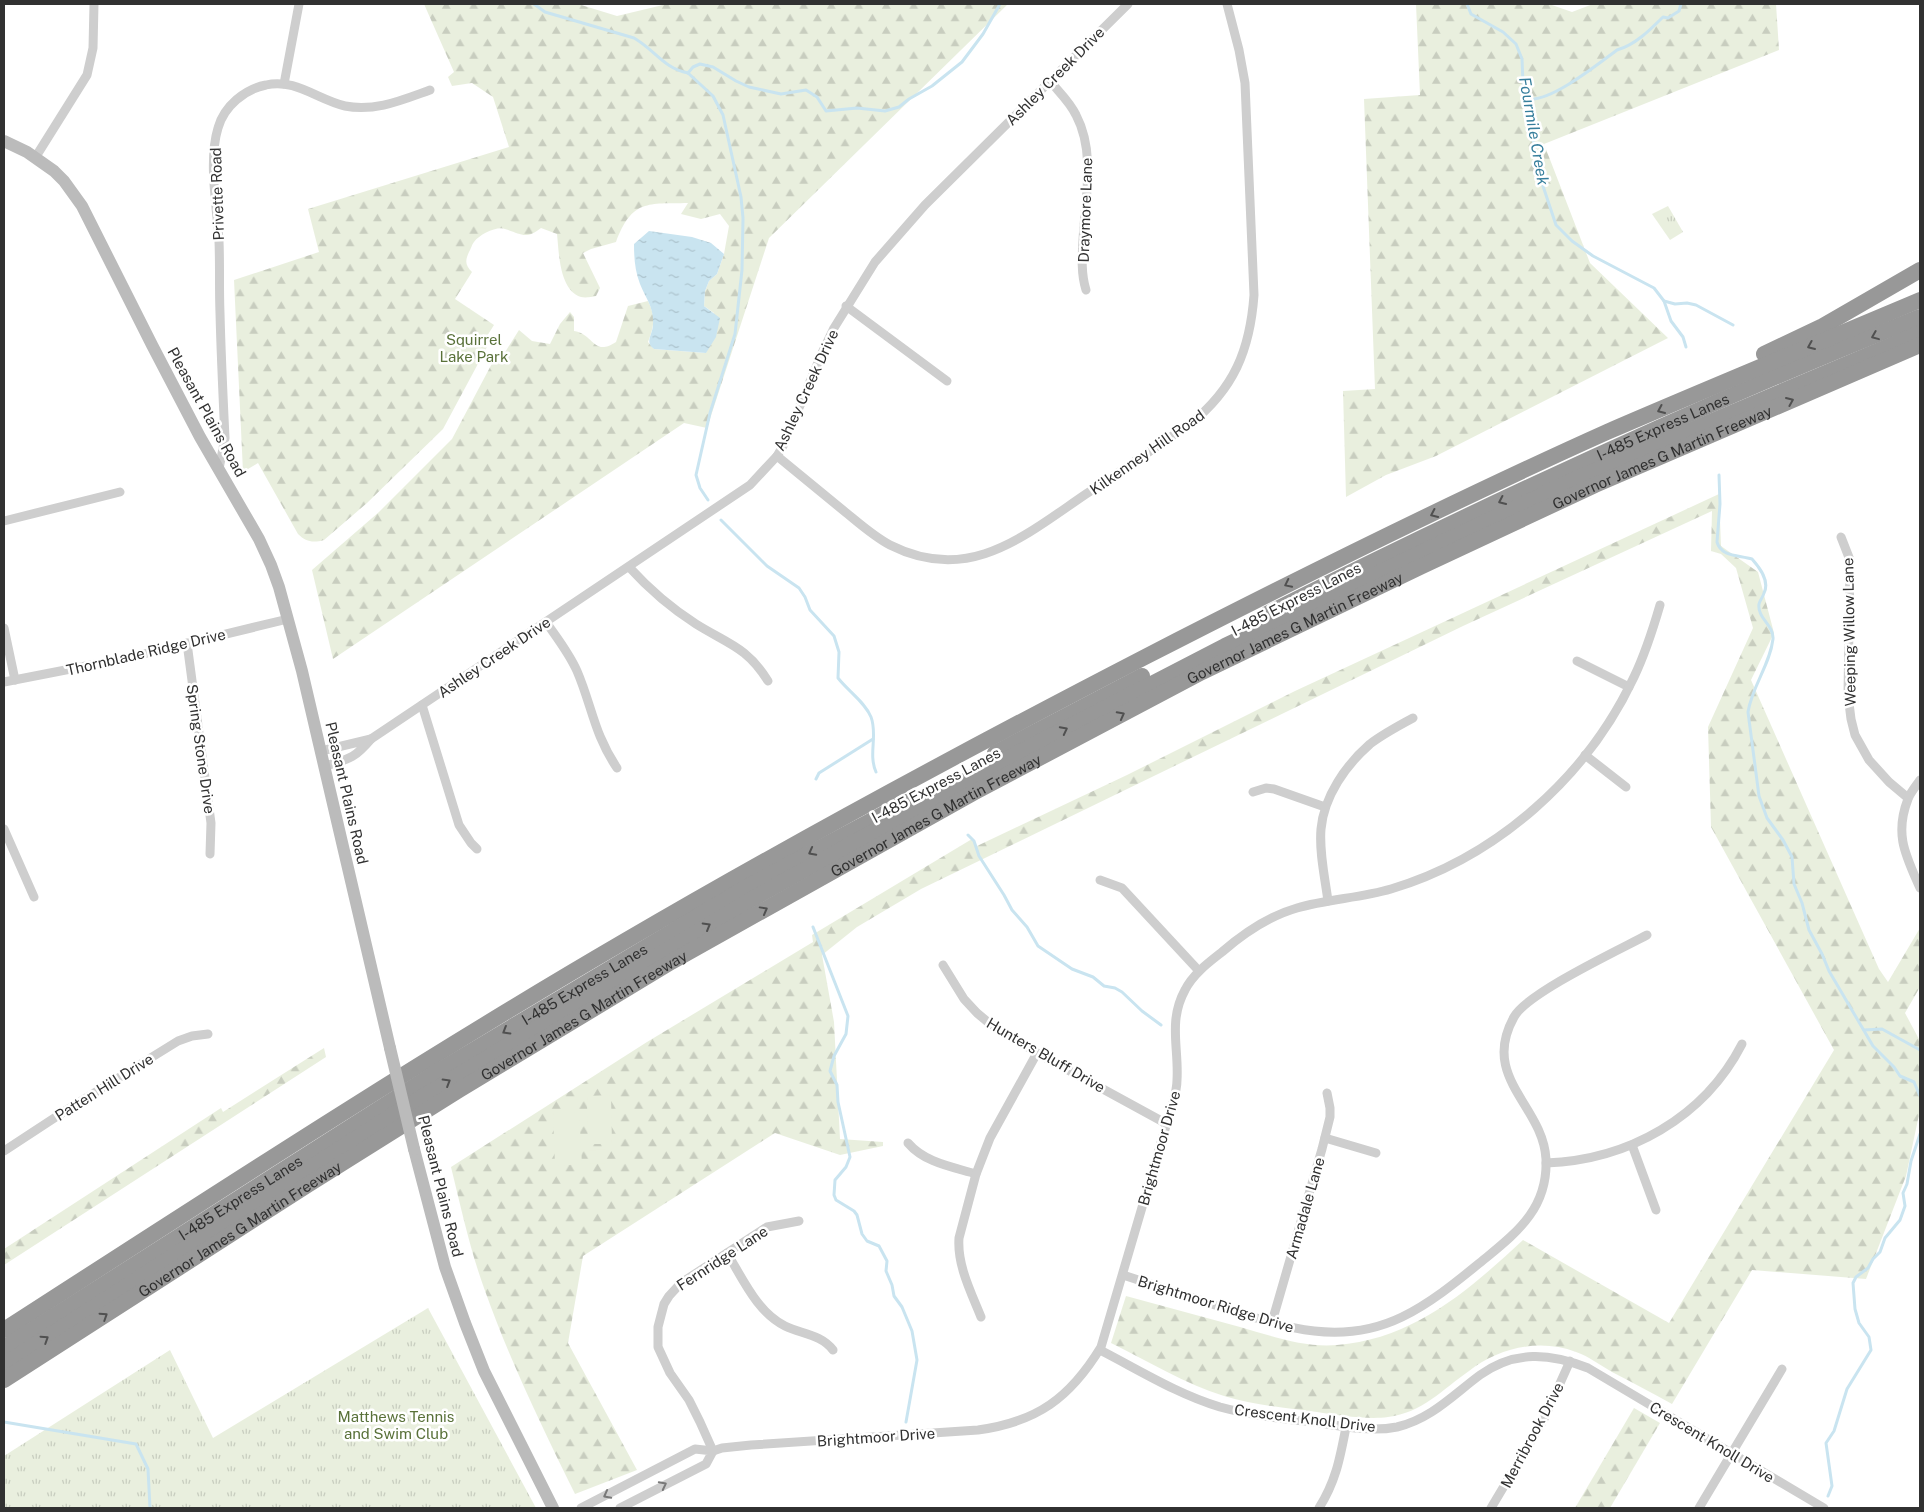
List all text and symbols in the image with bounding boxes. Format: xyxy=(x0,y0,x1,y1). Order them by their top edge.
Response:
street label: Ashley Creek Drive xyxy=(1002,23,1108,129)
water label: Fourmile Creek xyxy=(1515,75,1553,187)
street label: Privette Road xyxy=(207,147,227,241)
street label: Draymore Lane xyxy=(1075,157,1095,263)
street label: Ashley Creek Drive xyxy=(770,327,842,453)
one-way arrow xyxy=(1871,329,1880,340)
park label: Squirrel Lake Park xyxy=(440,331,508,365)
one-way arrow xyxy=(1807,340,1816,350)
street label: Pleasant Plains Road xyxy=(164,344,250,480)
street label: I-485 Express Lanes xyxy=(1594,389,1732,463)
one-way arrow xyxy=(1785,396,1794,407)
street label: Governor James G Martin Freeway xyxy=(1549,402,1774,512)
one-way arrow xyxy=(1657,403,1666,414)
street label: Kilkenney Hill Road xyxy=(1087,406,1207,498)
one-way arrow xyxy=(1499,494,1508,504)
one-way arrow xyxy=(1430,507,1439,518)
street label: Weeping Willow Lane xyxy=(1839,557,1859,707)
street label: I-485 Express Lanes xyxy=(1228,559,1364,639)
street label: Governor James G Martin Freeway xyxy=(1184,568,1405,687)
one-way arrow xyxy=(1284,578,1293,588)
street label: Ashley Creek Drive xyxy=(435,613,553,701)
street label: Thornblade Ridge Drive xyxy=(65,625,227,679)
street label: Spring Stone Drive xyxy=(183,683,219,815)
one-way arrow xyxy=(1116,711,1125,721)
street label: Pleasant Plains Road xyxy=(322,720,372,866)
one-way arrow xyxy=(1058,726,1067,736)
street label: I-485 Express Lanes xyxy=(869,744,1003,826)
street label: Governor James G Martin Freeway xyxy=(827,750,1044,880)
one-way arrow xyxy=(808,846,817,856)
one-way arrow xyxy=(758,906,767,916)
one-way arrow xyxy=(701,922,710,932)
street label: I-485 Express Lanes xyxy=(518,940,650,1028)
street label: Governor James G Martin Freeway xyxy=(477,946,690,1084)
street label: Hunters Bluff Drive xyxy=(984,1014,1108,1096)
one-way arrow xyxy=(502,1025,511,1035)
street label: Patten Hill Drive xyxy=(52,1050,156,1124)
one-way arrow xyxy=(442,1078,451,1088)
street label: Brightmoor Drive xyxy=(1135,1089,1183,1207)
street label: Pleasant Plains Road xyxy=(415,1113,467,1259)
street label: I-485 Express Lanes xyxy=(175,1152,305,1243)
street label: Armadale Lane xyxy=(1282,1155,1328,1261)
street label: Governor James G Martin Freeway xyxy=(135,1158,344,1300)
street label: Fernridge Lane xyxy=(673,1222,771,1294)
street label: Brightmoor Ridge Drive xyxy=(1136,1272,1296,1336)
one-way arrow xyxy=(98,1313,107,1322)
one-way arrow xyxy=(39,1335,48,1345)
street label: Merribrook Drive xyxy=(1497,1379,1567,1491)
street label: Crescent Knoll Drive xyxy=(1647,1398,1777,1486)
street label: Crescent Knoll Drive xyxy=(1233,1401,1377,1435)
park label: Matthews Tennis and Swim Club xyxy=(338,1408,454,1442)
street label: Brightmoor Drive xyxy=(816,1424,936,1450)
one-way arrow xyxy=(658,1481,667,1491)
one-way arrow xyxy=(603,1489,612,1499)

